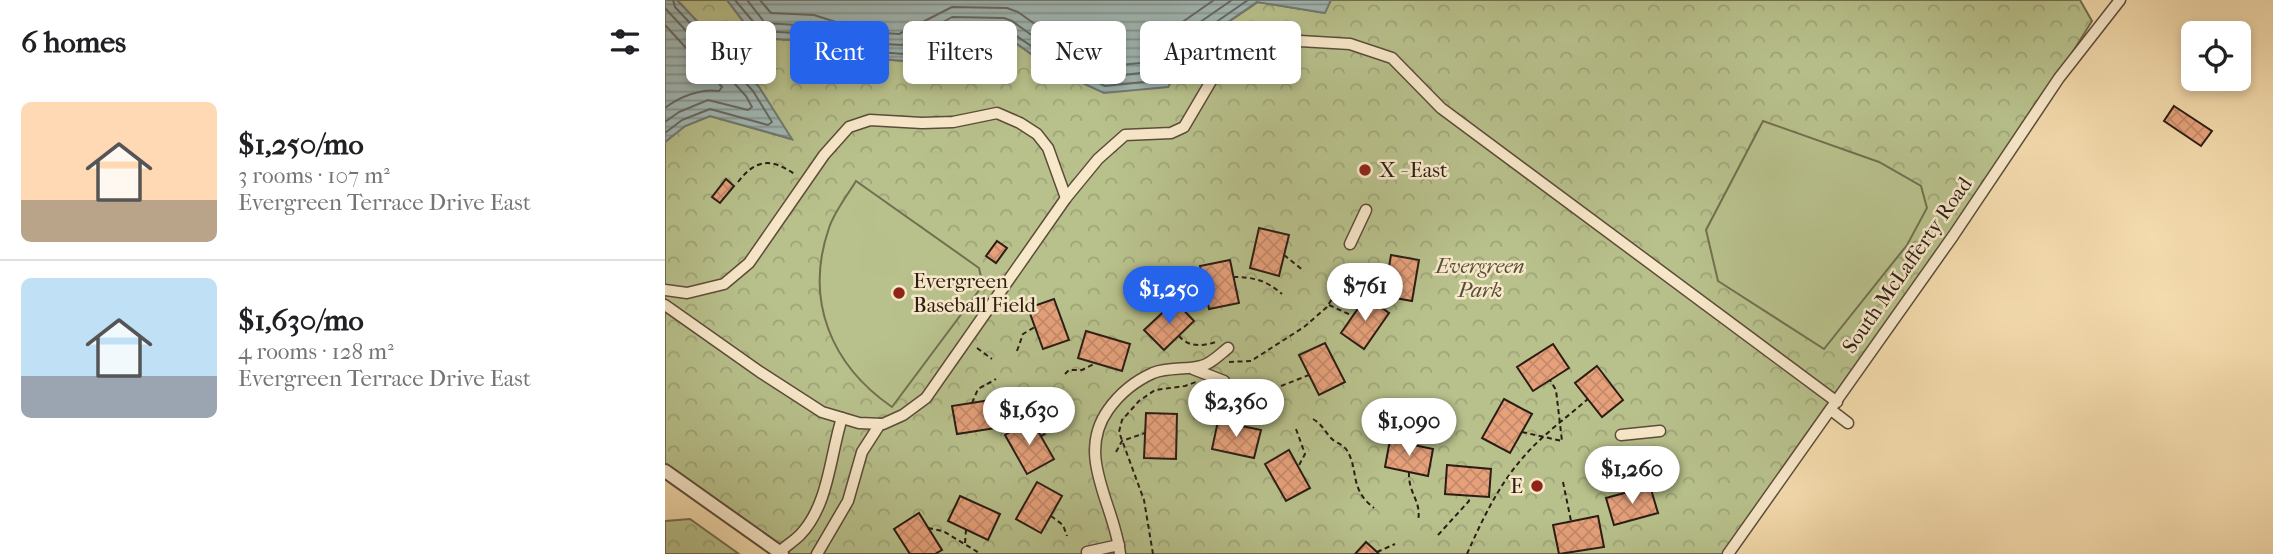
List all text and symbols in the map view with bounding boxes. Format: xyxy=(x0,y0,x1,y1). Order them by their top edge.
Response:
chip: Buy xyxy=(686,21,776,84)
chip: Rent xyxy=(790,21,889,84)
chip: Filters xyxy=(903,21,1017,84)
chip: New xyxy=(1031,21,1126,84)
chip: Apartment xyxy=(1140,21,1301,84)
map controls xyxy=(2181,21,2251,91)
button: locate xyxy=(2181,21,2251,91)
icon: filters xyxy=(606,23,644,61)
text: 6 homes xyxy=(21,25,126,60)
text: $1,250/mo xyxy=(238,127,364,162)
icon: home xyxy=(77,130,161,214)
place label: X - East xyxy=(1379,158,1448,182)
text: 3 rooms · 107 m² xyxy=(238,162,390,189)
marker: X - East xyxy=(1357,162,1373,178)
street label: South McLafferty Road xyxy=(1837,172,1977,358)
text: Evergreen Terrace Drive East xyxy=(238,189,531,216)
park label: Evergreen Park xyxy=(1434,254,1525,302)
pin: $761 xyxy=(1324,264,1406,323)
pin: $1,250 xyxy=(1112,266,1226,326)
place label: Evergreen Baseball Field xyxy=(913,269,1037,317)
text: $761 xyxy=(1343,272,1387,299)
text: $1,250 xyxy=(1139,275,1199,302)
marker: Evergreen Baseball Field xyxy=(891,285,907,301)
text: $1,630/mo xyxy=(238,303,364,338)
icon: home xyxy=(77,306,161,390)
text: 4 rooms · 128 m² xyxy=(238,338,394,365)
text: Evergreen Terrace Drive East xyxy=(238,365,531,392)
pin: $2,360 xyxy=(1179,380,1293,439)
pin: $1,630 xyxy=(972,388,1086,447)
text: $2,360 xyxy=(1204,388,1268,415)
text: $1,630 xyxy=(999,396,1059,423)
pin: $1,090 xyxy=(1352,398,1466,458)
text: $1,090 xyxy=(1377,407,1441,434)
pin: $1,260 xyxy=(1575,447,1689,506)
text: $1,260 xyxy=(1601,455,1663,482)
place label: E xyxy=(1510,474,1523,498)
marker: E xyxy=(1529,478,1545,494)

